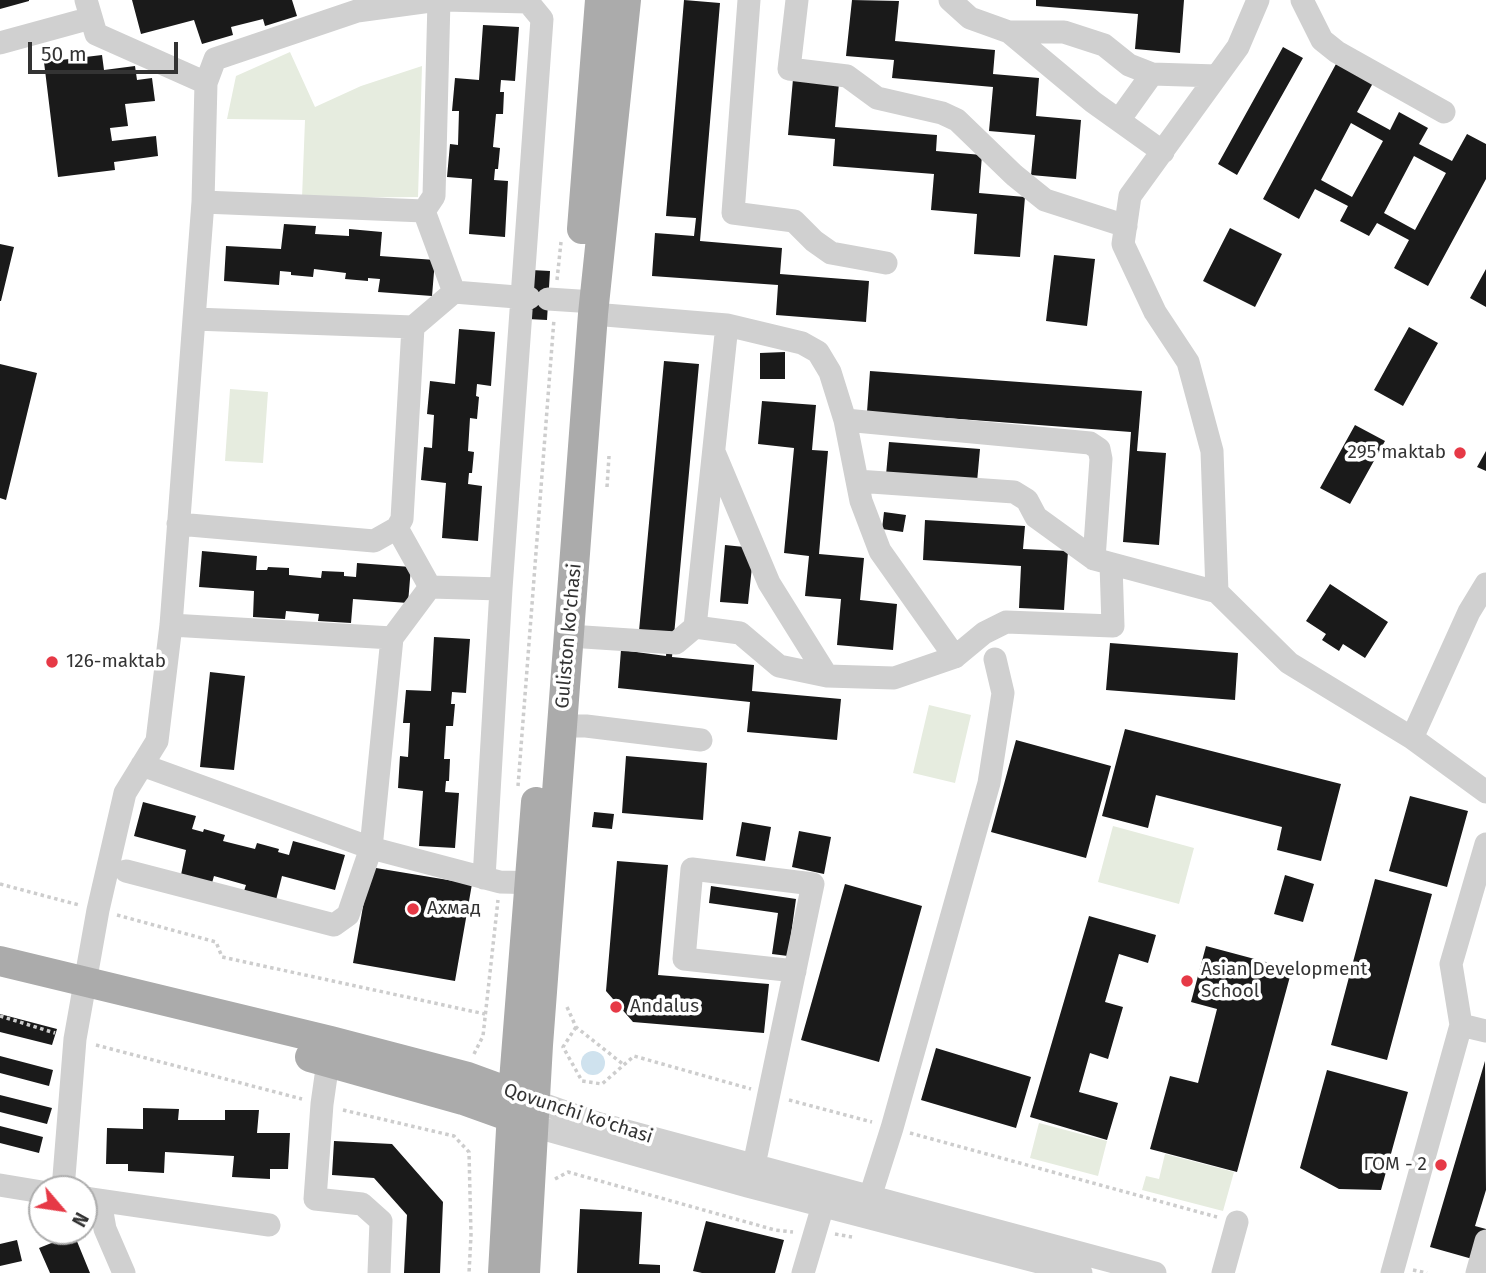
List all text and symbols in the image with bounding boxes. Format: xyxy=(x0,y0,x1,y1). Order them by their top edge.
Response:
scale bar xyxy=(32,28,182,72)
text: 50 m xyxy=(41,41,87,67)
place label: 295 maktab xyxy=(1348,442,1446,464)
marker: 295 maktab xyxy=(1452,445,1468,461)
street label: Guliston ko'chasi xyxy=(551,562,587,710)
place label: 126-maktab xyxy=(66,651,166,673)
marker: 126-maktab xyxy=(44,654,60,670)
place label: Ахмад xyxy=(427,898,481,920)
marker: Ахмад xyxy=(405,901,421,917)
place label: Asian Development School xyxy=(1201,959,1367,1003)
marker: Asian Development School xyxy=(1179,973,1195,989)
place label: Andalus xyxy=(630,996,699,1018)
marker: Andalus xyxy=(608,999,624,1015)
street label: Qovunchi ko'chasi xyxy=(501,1079,655,1149)
place label: ГОМ - 2 xyxy=(1364,1154,1427,1176)
marker: ГОМ - 2 xyxy=(1433,1157,1449,1173)
north arrow xyxy=(28,1175,98,1245)
text: N xyxy=(67,1208,93,1231)

